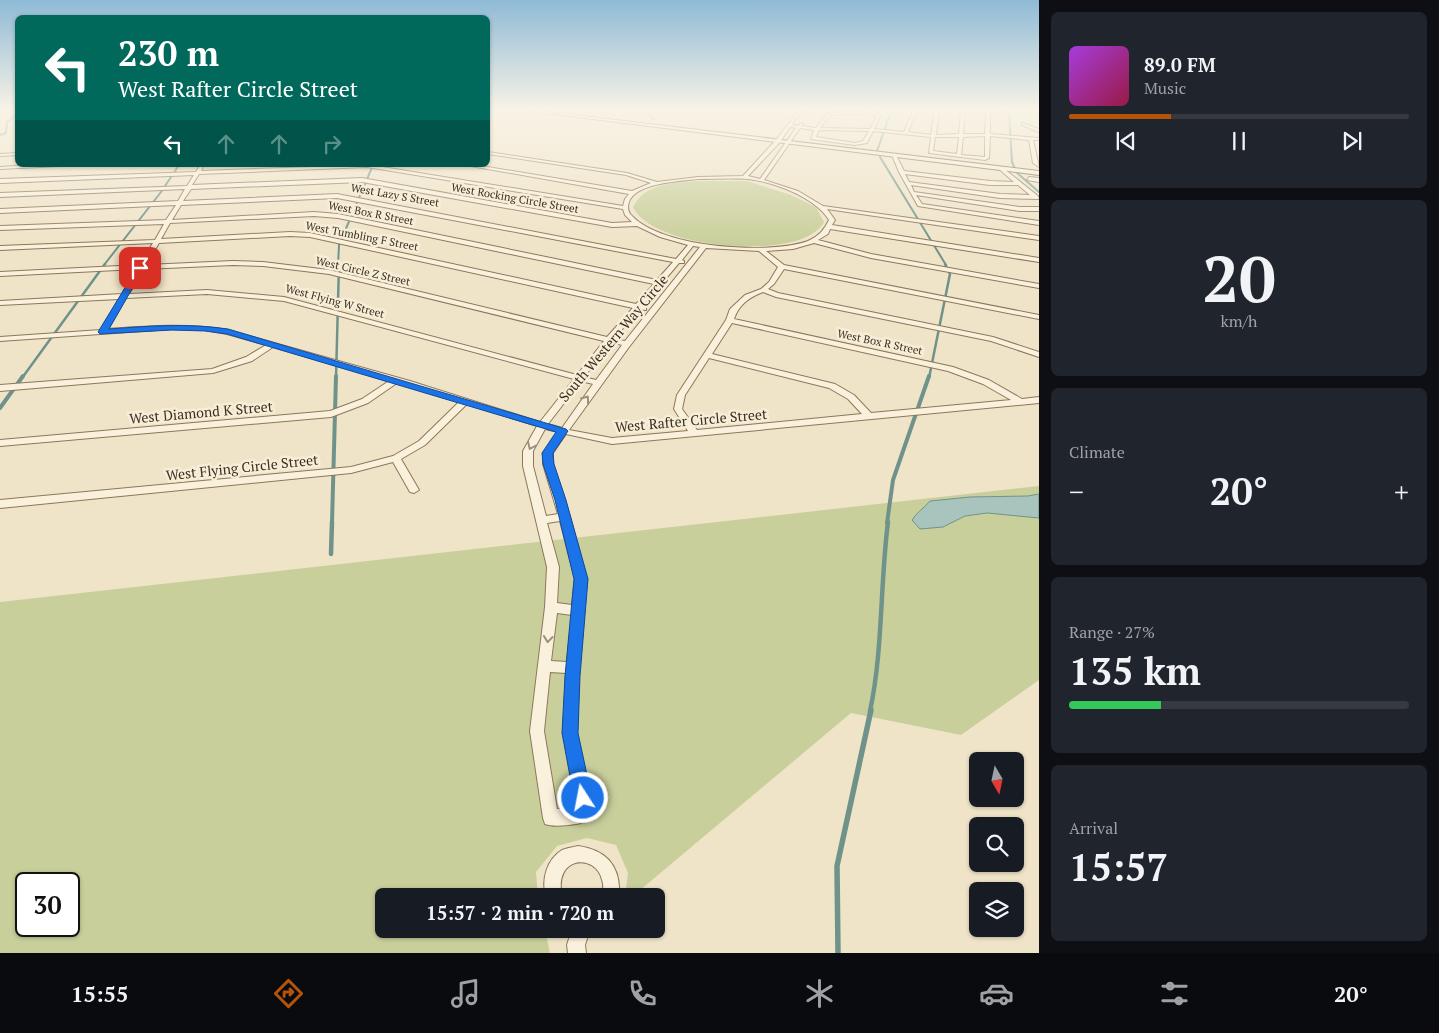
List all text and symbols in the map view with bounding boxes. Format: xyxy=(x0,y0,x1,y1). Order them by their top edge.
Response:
text: 230 m xyxy=(118,30,219,76)
icon: left xyxy=(35,35,100,100)
text: 89.0 FM xyxy=(1144,52,1216,77)
text: West Rafter Circle Street xyxy=(118,74,358,103)
text: Music xyxy=(1144,77,1186,99)
icon: previous xyxy=(1112,127,1140,155)
icon: pause xyxy=(1225,127,1253,155)
icon: next xyxy=(1338,127,1366,155)
icon: left xyxy=(159,130,187,158)
icon: ahead xyxy=(212,130,240,158)
icon: ahead xyxy=(265,130,293,158)
icon: right xyxy=(318,130,346,158)
street label: West Lazy S Street xyxy=(350,180,440,210)
street label: West Rocking Circle Street xyxy=(450,180,580,216)
street label: West Box R Street xyxy=(327,198,415,228)
street label: West Tumbling F Street xyxy=(304,218,420,254)
text: 20 xyxy=(1202,234,1276,321)
pin xyxy=(119,247,161,289)
street label: West Circle Z Street xyxy=(314,253,412,289)
icon: arrive xyxy=(126,254,154,282)
street label: South Western Way Circle xyxy=(554,270,672,406)
street label: West Flying W Street xyxy=(284,281,386,321)
text: km/h xyxy=(1221,310,1257,332)
street label: West Box R Street xyxy=(836,326,924,358)
one-way arrow xyxy=(580,395,589,405)
street label: West Diamond K Street xyxy=(128,396,274,428)
street label: West Rafter Circle Street xyxy=(614,404,769,436)
one-way arrow xyxy=(527,441,538,450)
text: Climate xyxy=(1069,441,1125,463)
street label: West Flying Circle Street xyxy=(165,449,320,484)
text: 20° xyxy=(1210,466,1268,516)
text: − xyxy=(1069,473,1084,510)
text: + xyxy=(1394,473,1409,510)
text: Range · 27% xyxy=(1069,621,1155,643)
one-way arrow xyxy=(542,636,553,644)
text: 135 km xyxy=(1069,646,1201,696)
north arrow xyxy=(969,752,1024,808)
map controls xyxy=(969,752,1024,937)
position arrow xyxy=(556,771,608,823)
button: search xyxy=(969,817,1024,872)
text: Arrival xyxy=(1069,817,1118,839)
text: 15:57 xyxy=(1069,842,1168,892)
speed limit sign: 30 xyxy=(15,872,80,937)
button: layers xyxy=(969,882,1024,937)
text: 15:57 · 2 min · 720 m xyxy=(426,900,614,925)
icon: directions xyxy=(271,976,306,1011)
icon: music xyxy=(448,976,483,1011)
icon: phone xyxy=(625,976,660,1011)
icon: climate xyxy=(802,976,837,1011)
icon: car xyxy=(979,976,1014,1011)
icon: filters xyxy=(1157,976,1192,1011)
text: 15:55 xyxy=(71,979,128,1008)
text: 20° xyxy=(1334,979,1368,1008)

